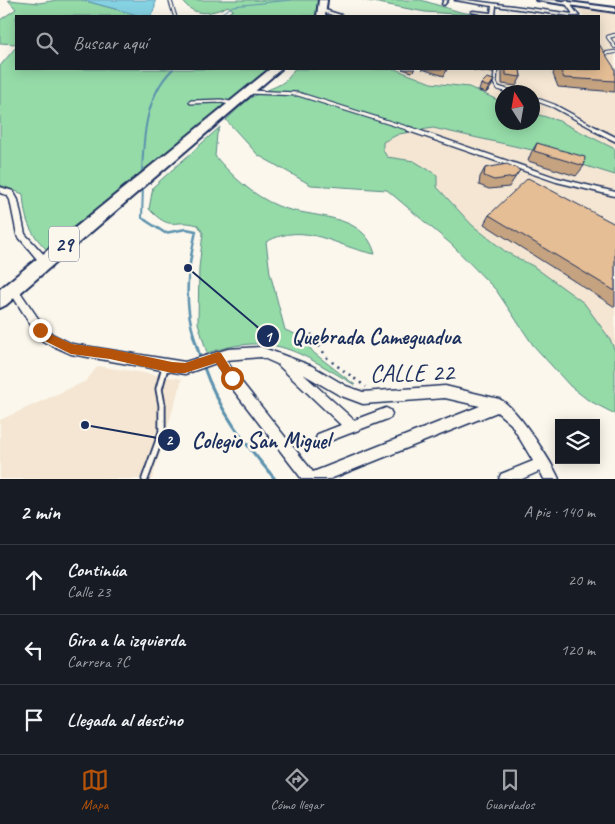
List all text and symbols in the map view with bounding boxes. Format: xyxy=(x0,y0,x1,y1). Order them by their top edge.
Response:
search box xyxy=(15,15,600,70)
icon: search xyxy=(33,29,61,57)
text: Buscar aquí xyxy=(73,31,147,55)
north arrow xyxy=(495,85,540,130)
road number: 29 xyxy=(49,226,79,262)
callout: Quebrada Cameguadua xyxy=(256,318,470,355)
route end xyxy=(29,319,52,342)
text: Quebrada Cameguadua xyxy=(292,323,462,351)
text: 1 xyxy=(265,328,274,347)
street label: CALLE 22 xyxy=(370,356,456,390)
route start xyxy=(221,367,244,390)
map controls xyxy=(555,419,600,464)
button: layers xyxy=(555,419,600,464)
callout: Colegio San Miguel xyxy=(157,421,341,458)
text: Colegio San Miguel xyxy=(192,427,334,455)
text: 2 xyxy=(166,431,174,450)
text: 2 min xyxy=(20,499,60,525)
text: A pie · 140 m xyxy=(524,502,595,522)
text: Continúa xyxy=(67,558,126,582)
icon: ahead xyxy=(20,566,48,594)
text: 20 m xyxy=(568,570,595,590)
text: Calle 23 xyxy=(67,582,110,602)
text: Gira a la izquierda xyxy=(67,628,185,652)
icon: left xyxy=(20,636,48,664)
text: 120 m xyxy=(561,640,595,660)
text: Carrera 7C xyxy=(67,652,129,672)
icon: arrive xyxy=(20,706,48,734)
text: Llegada al destino xyxy=(67,708,183,732)
tab: Mapa xyxy=(81,766,109,813)
tab: Cómo llegar xyxy=(270,766,323,813)
tab: Guardados xyxy=(485,766,534,813)

